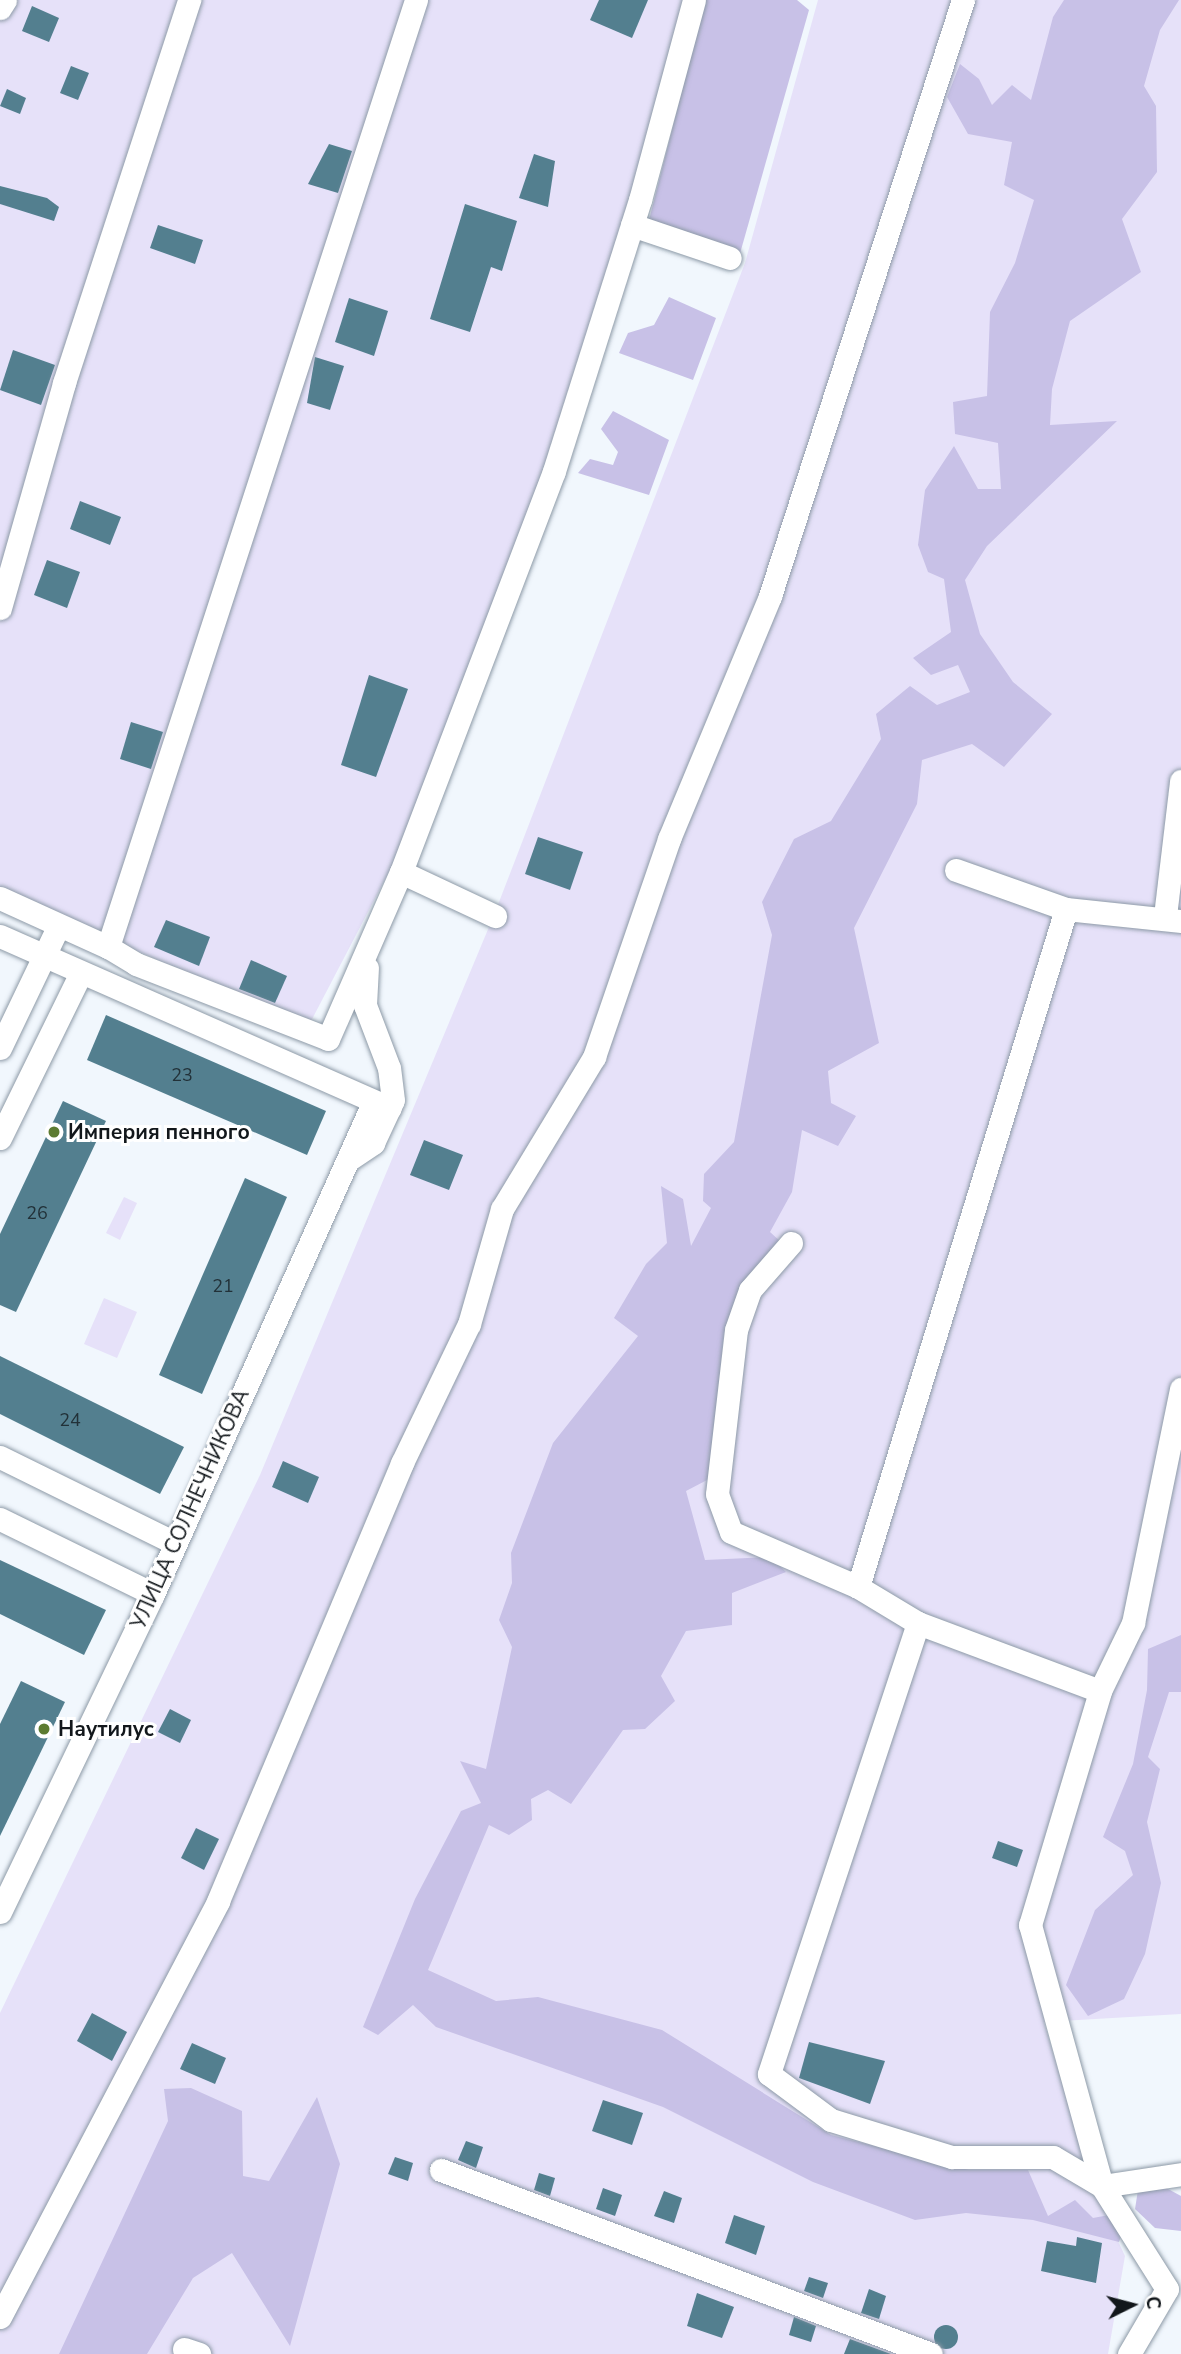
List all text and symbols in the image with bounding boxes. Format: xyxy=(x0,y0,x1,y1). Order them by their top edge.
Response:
house number: 23 xyxy=(171,1064,193,1086)
place label: Империя пенного xyxy=(68,1119,250,1145)
marker: Империя пенного xyxy=(46,1124,62,1140)
house number: 26 xyxy=(26,1202,48,1224)
house number: 21 xyxy=(212,1275,234,1297)
street label: УЛИЦА СОЛНЕЧНИКОВА xyxy=(126,1385,254,1633)
house number: 24 xyxy=(59,1409,81,1431)
place label: Наутилус xyxy=(58,1716,154,1742)
marker: Наутилус xyxy=(36,1721,52,1737)
north arrow xyxy=(1097,2270,1167,2340)
text: С xyxy=(1139,2295,1166,2311)

